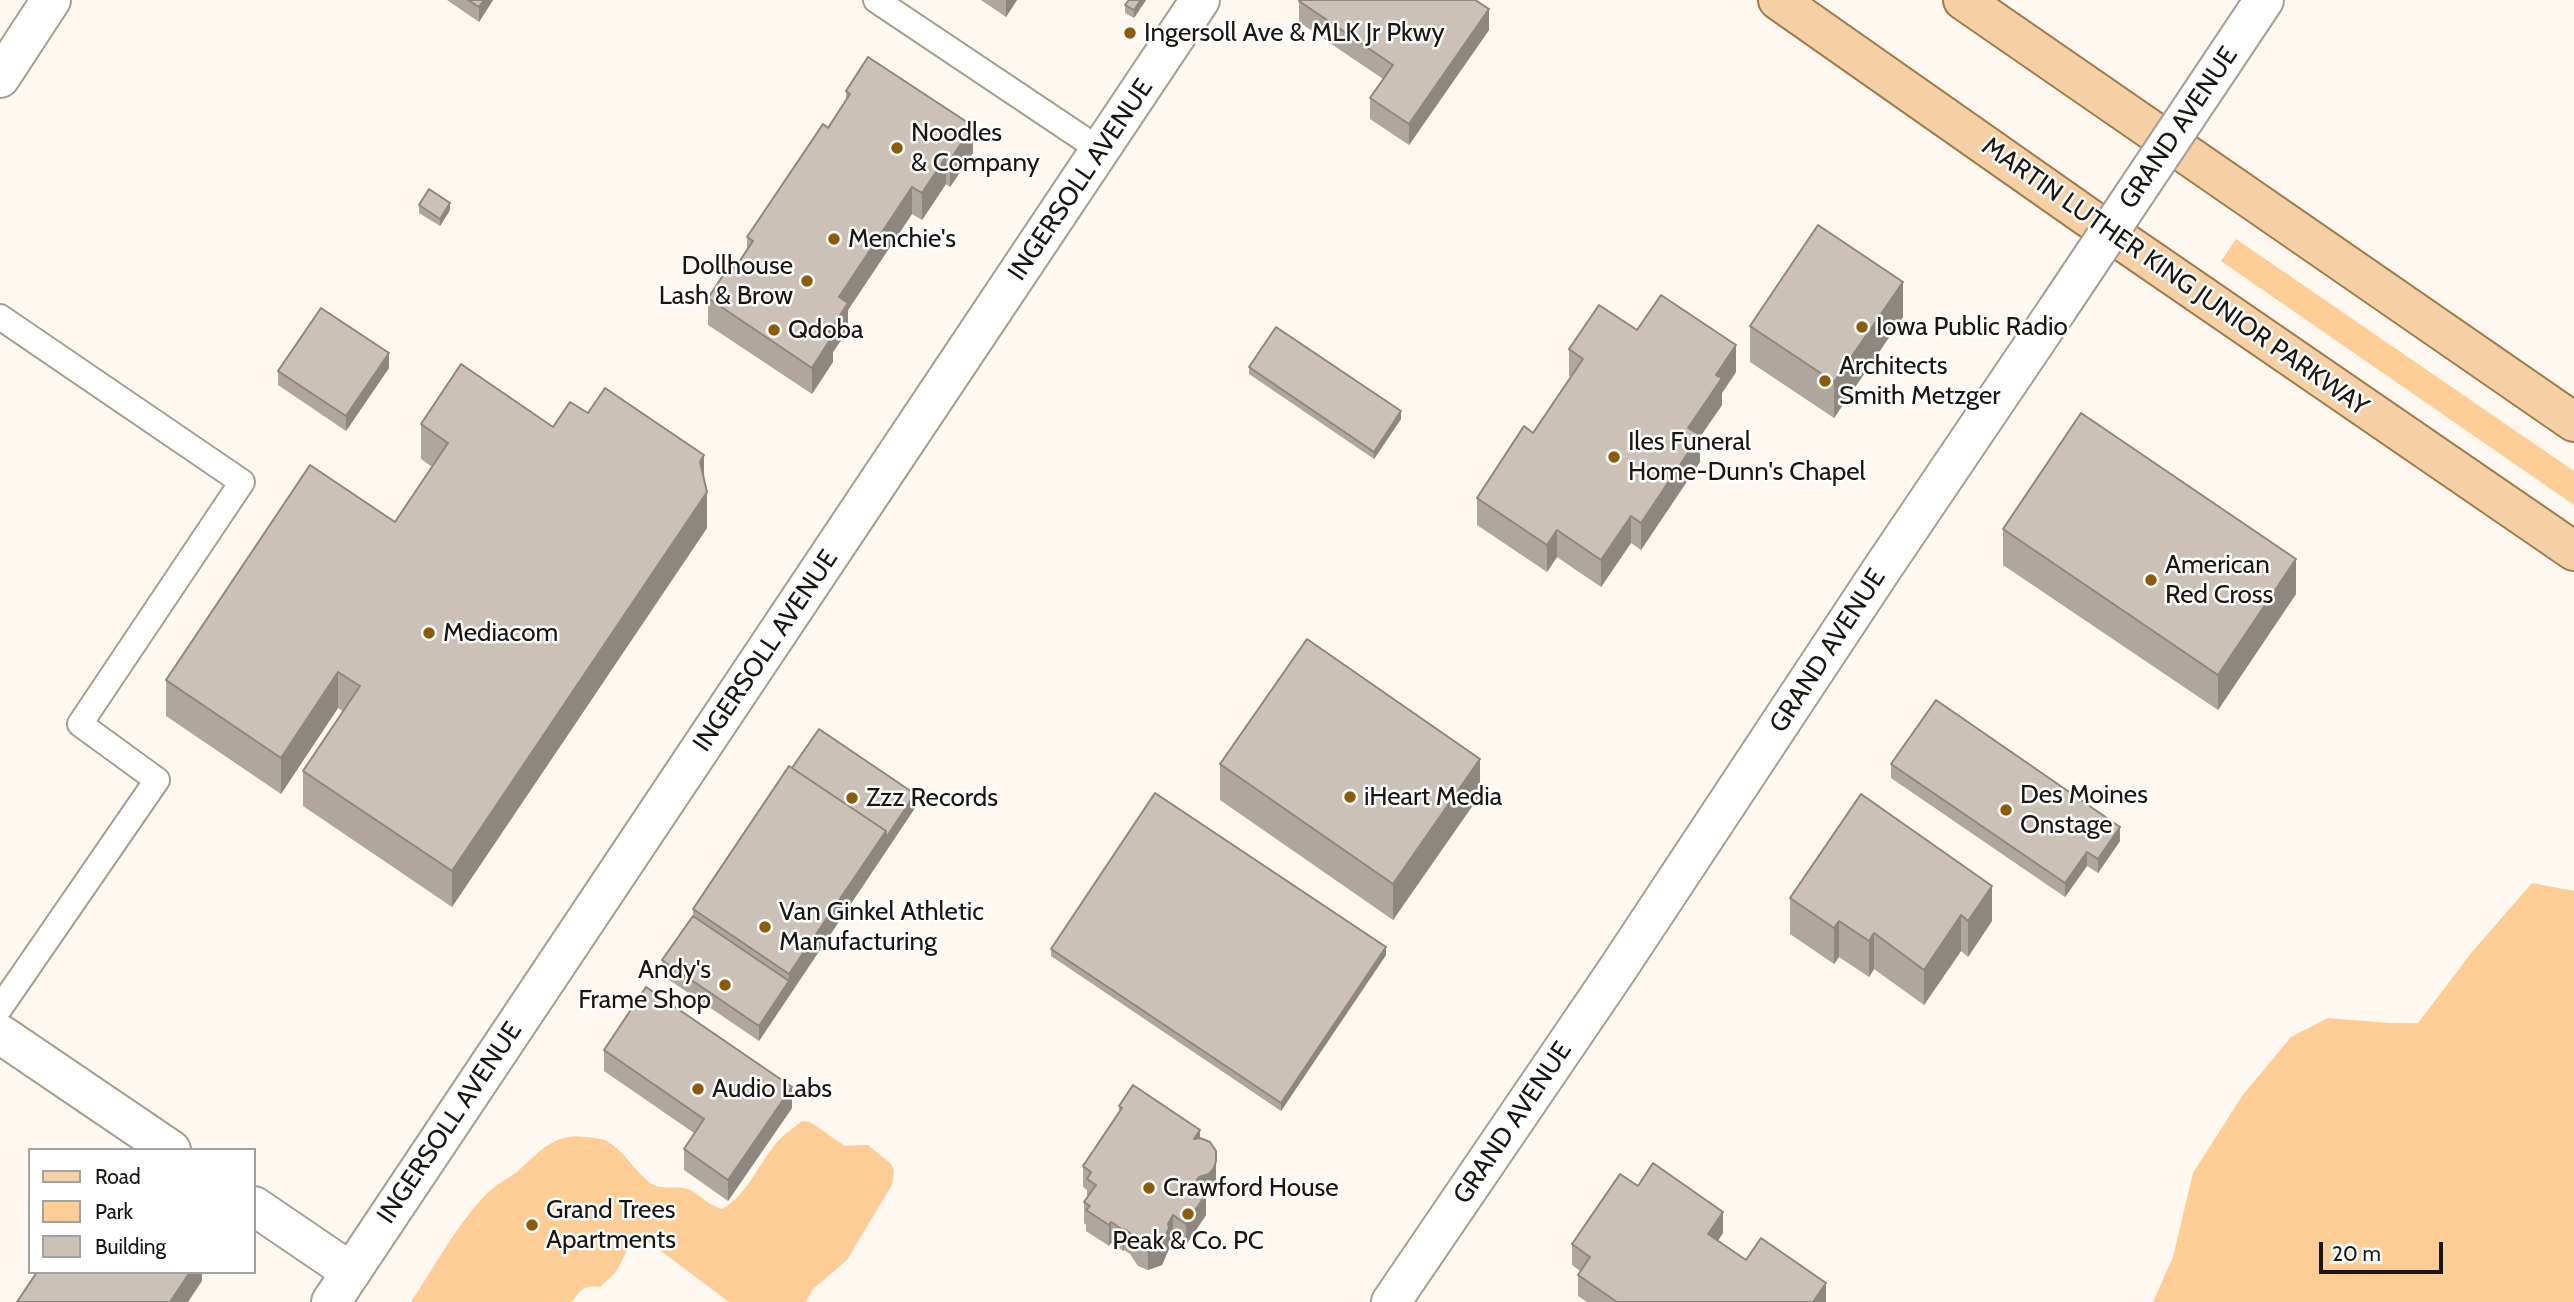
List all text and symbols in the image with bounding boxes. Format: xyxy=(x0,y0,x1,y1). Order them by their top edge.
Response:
place label: Ingersoll Ave & MLK Jr Pkwy xyxy=(1144,17,1445,49)
marker: Ingersoll Ave & MLK Jr Pkwy xyxy=(1122,25,1138,41)
street label: GRAND AVENUE xyxy=(2113,41,2245,215)
street label: INGERSOLL AVENUE xyxy=(1002,73,1160,287)
place label: Noodles & Company xyxy=(911,117,1040,178)
street label: MARTIN LUTHER KING JUNIOR PARKWAY xyxy=(1976,131,2374,423)
marker: Noodles & Company xyxy=(889,140,905,156)
place label: Menchie's xyxy=(848,223,956,255)
marker: Menchie's xyxy=(826,231,842,247)
place label: Dollhouse Lash & Brow xyxy=(659,250,793,312)
marker: Dollhouse Lash & Brow xyxy=(799,273,815,289)
place label: Iowa Public Radio xyxy=(1876,311,2068,343)
place label: Qdoba xyxy=(788,314,864,346)
marker: Iowa Public Radio xyxy=(1854,319,1870,335)
marker: Qdoba xyxy=(766,322,782,338)
place label: Architects Smith Metzger xyxy=(1839,350,2001,412)
marker: Architects Smith Metzger xyxy=(1817,373,1833,389)
place label: Iles Funeral Home-Dunn's Chapel xyxy=(1628,426,1866,488)
marker: Iles Funeral Home-Dunn's Chapel xyxy=(1606,449,1622,465)
street label: INGERSOLL AVENUE xyxy=(687,544,845,758)
place label: American Red Cross xyxy=(2165,549,2273,610)
street label: GRAND AVENUE xyxy=(1764,563,1892,739)
marker: American Red Cross xyxy=(2143,572,2159,588)
place label: Mediacom xyxy=(443,617,558,649)
marker: Mediacom xyxy=(421,625,437,641)
place label: Des Moines Onstage xyxy=(2020,779,2148,840)
place label: iHeart Media xyxy=(1364,781,1502,813)
place label: Zzz Records xyxy=(866,782,998,814)
marker: iHeart Media xyxy=(1342,789,1358,805)
marker: Zzz Records xyxy=(844,790,860,806)
marker: Des Moines Onstage xyxy=(1998,802,2014,818)
place label: Van Ginkel Athletic Manufacturing xyxy=(779,896,984,958)
marker: Van Ginkel Athletic Manufacturing xyxy=(757,919,773,935)
place label: Andy's Frame Shop xyxy=(578,954,711,1016)
marker: Andy's Frame Shop xyxy=(717,977,733,993)
street label: INGERSOLL AVENUE xyxy=(371,1016,529,1230)
street label: GRAND AVENUE xyxy=(1447,1036,1579,1210)
place label: Audio Labs xyxy=(712,1073,832,1105)
marker: Audio Labs xyxy=(690,1081,706,1097)
legend xyxy=(28,1148,256,1274)
text: Road xyxy=(95,1164,141,1189)
place label: Crawford House xyxy=(1163,1172,1339,1204)
marker: Crawford House xyxy=(1141,1180,1157,1196)
place label: Grand Trees Apartments xyxy=(546,1194,676,1256)
text: Park xyxy=(95,1199,133,1224)
marker: Peak & Co. PC xyxy=(1180,1206,1196,1222)
marker: Grand Trees Apartments xyxy=(524,1217,540,1233)
place label: Peak & Co. PC xyxy=(1112,1225,1264,1257)
scale bar xyxy=(2322,1228,2446,1272)
text: Building xyxy=(95,1234,166,1259)
text: 20 m xyxy=(2332,1241,2381,1266)

